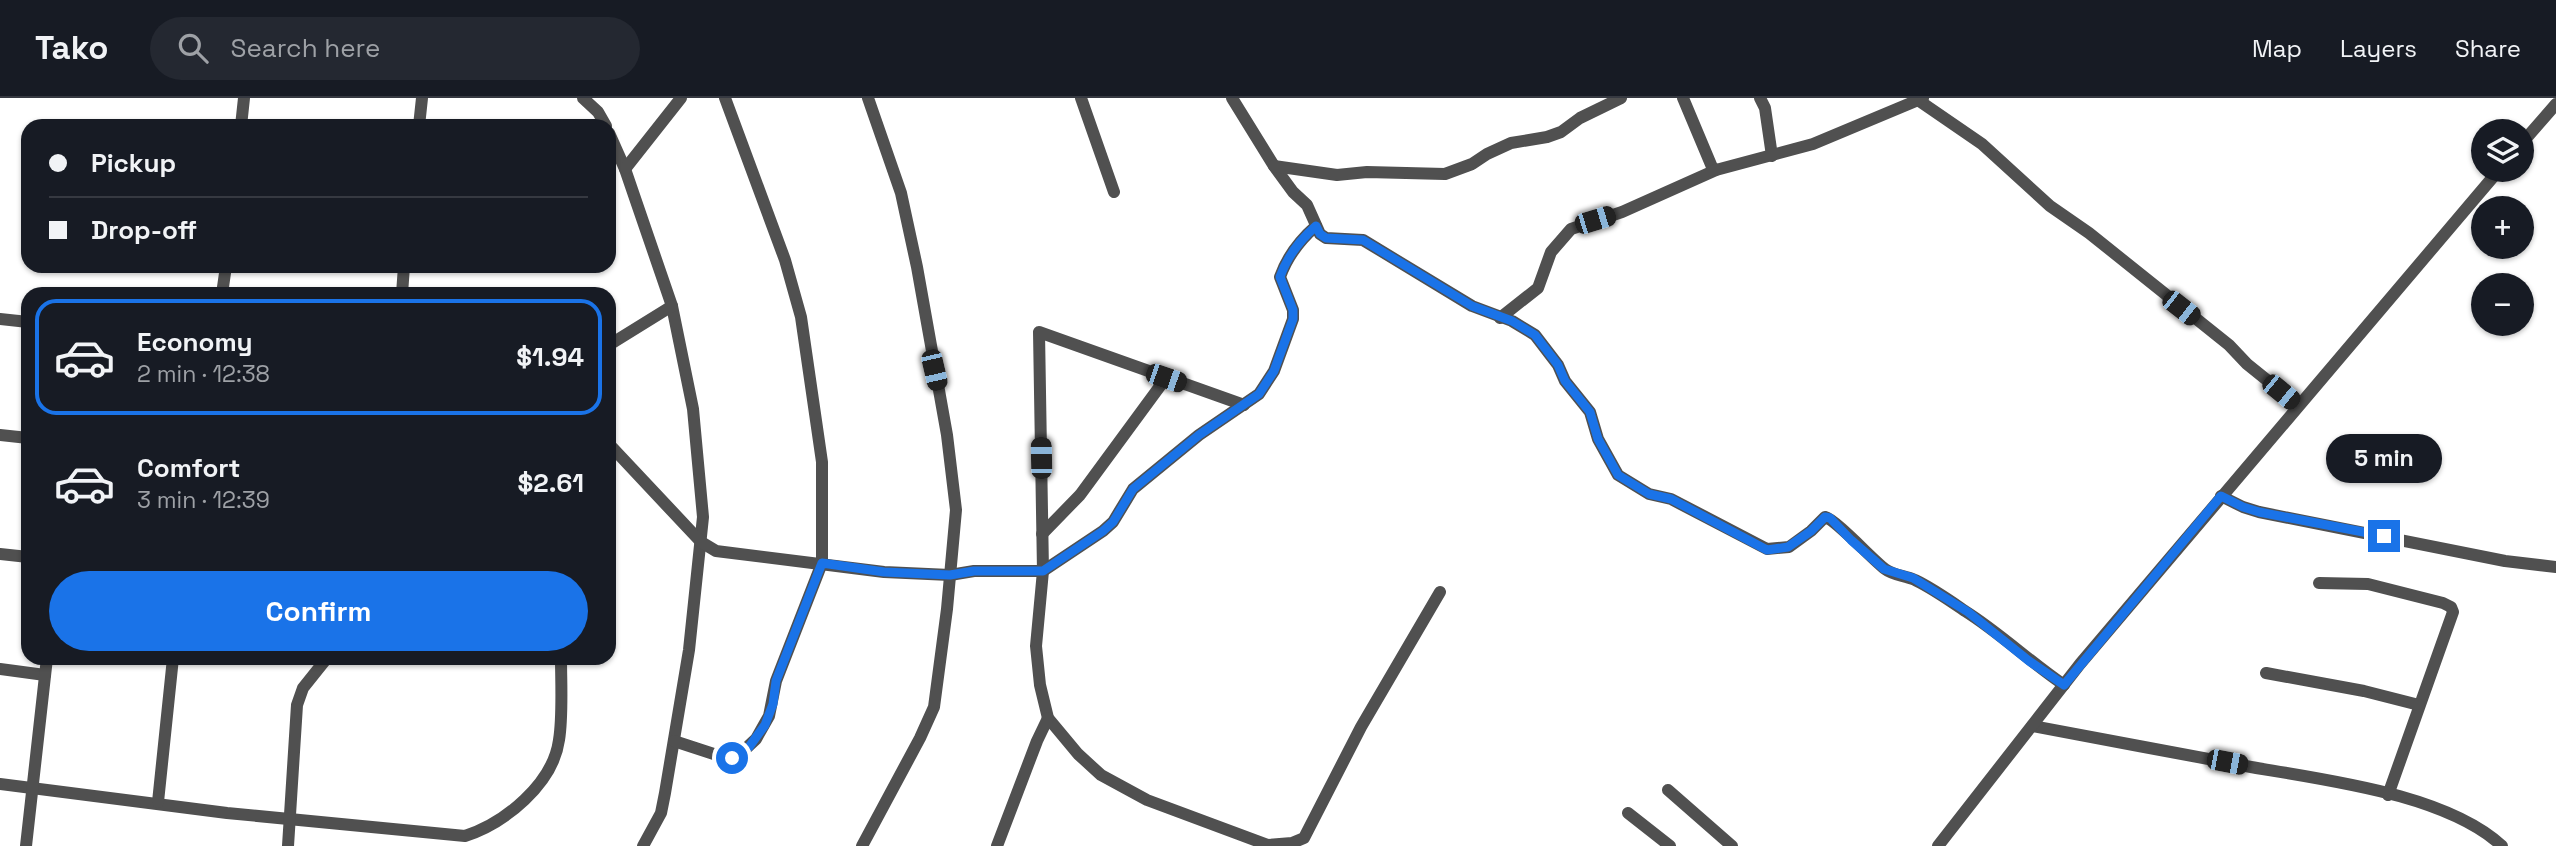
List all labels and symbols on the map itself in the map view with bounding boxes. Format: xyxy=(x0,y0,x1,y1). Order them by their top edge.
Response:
car xyxy=(1572,204,1619,236)
car xyxy=(2158,287,2205,329)
car xyxy=(920,347,949,393)
car xyxy=(1143,361,1190,395)
car xyxy=(2259,371,2304,413)
callout: 5 min xyxy=(2326,434,2442,484)
car xyxy=(1031,437,1052,479)
route end xyxy=(2368,520,2400,552)
route start xyxy=(716,742,748,774)
car xyxy=(2205,748,2250,776)

